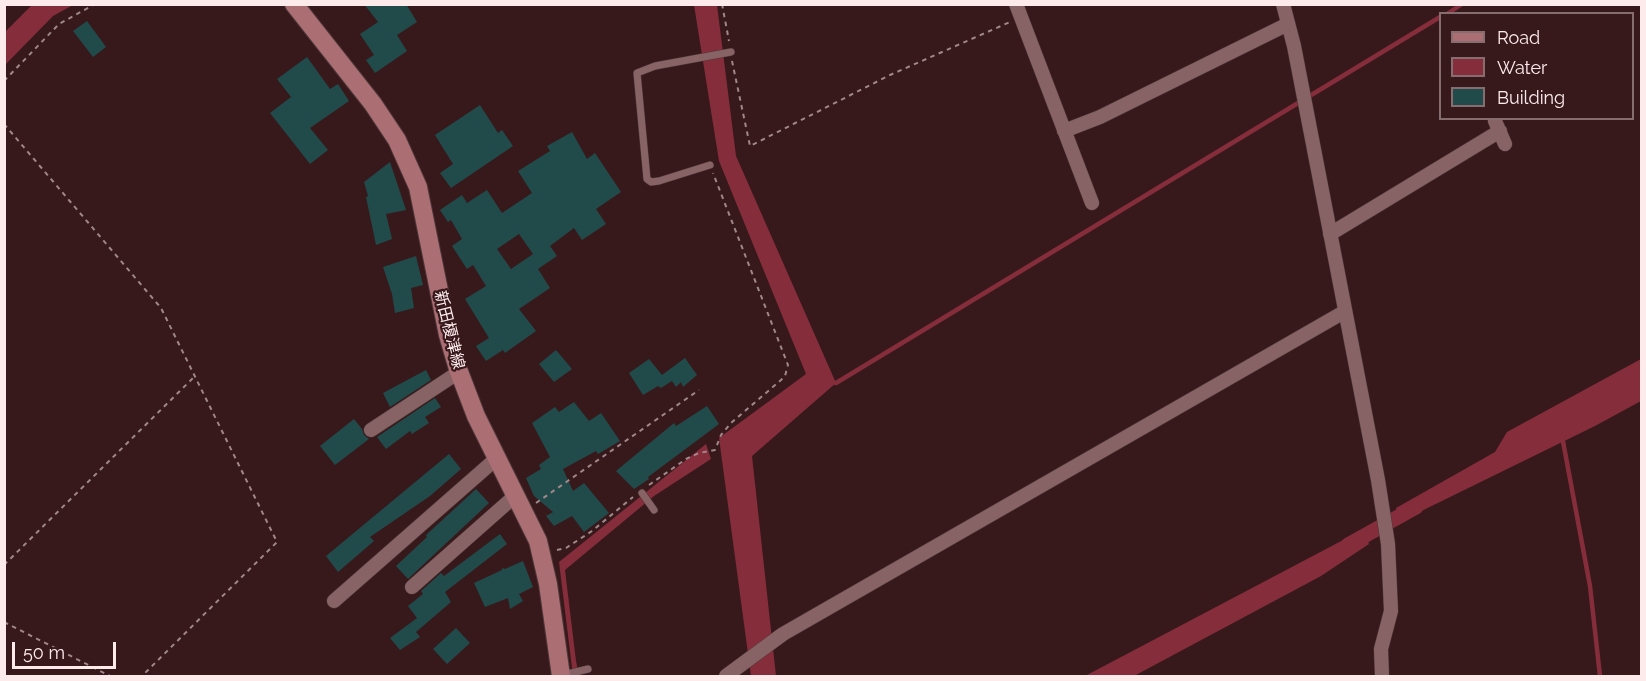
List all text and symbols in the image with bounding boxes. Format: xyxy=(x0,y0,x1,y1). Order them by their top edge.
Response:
legend xyxy=(1439,12,1634,120)
text: Road xyxy=(1497,27,1540,48)
text: Water xyxy=(1497,57,1547,78)
text: Building xyxy=(1497,87,1565,108)
street label: 新田榎津線 xyxy=(430,289,468,371)
scale bar xyxy=(15,630,118,668)
text: 50 m xyxy=(23,642,65,663)

